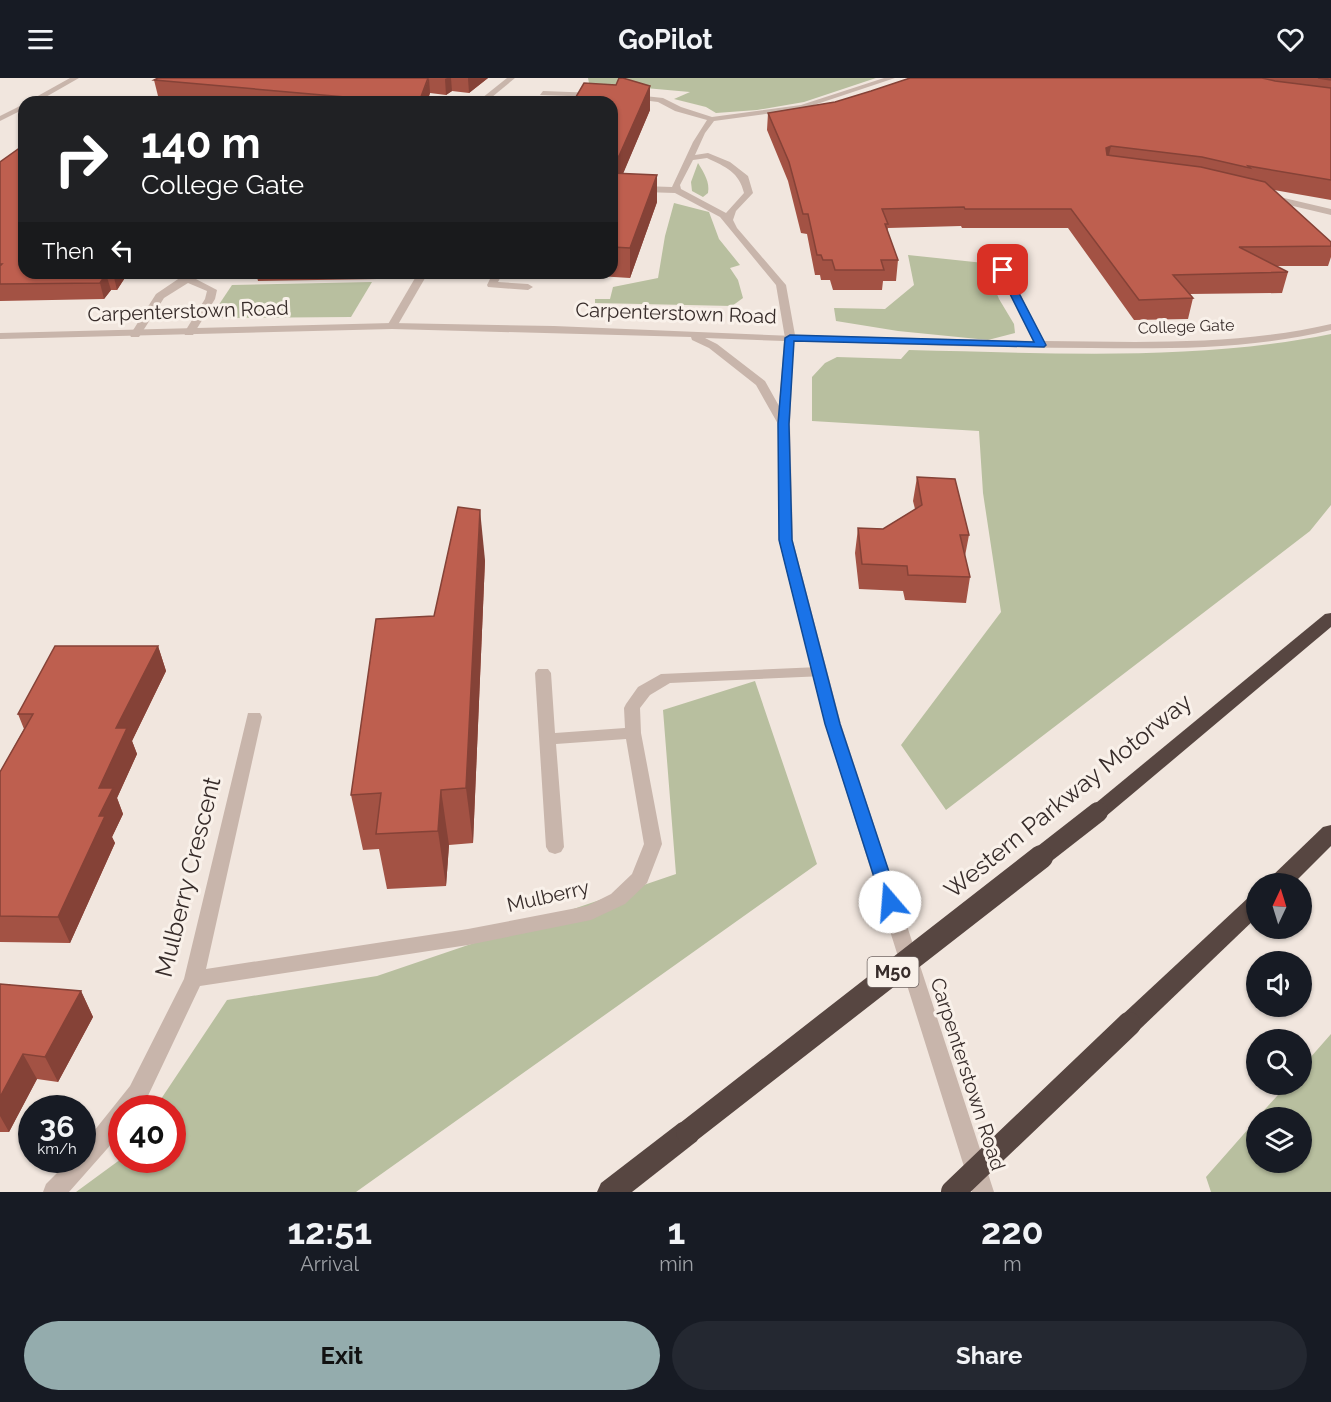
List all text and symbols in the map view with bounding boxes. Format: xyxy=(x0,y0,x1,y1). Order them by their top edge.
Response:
icon: menu xyxy=(24,23,57,56)
icon: heart xyxy=(1274,23,1307,56)
text: GoPilot xyxy=(618,24,713,55)
text: 140 m xyxy=(141,119,261,168)
icon: right xyxy=(42,120,120,198)
text: College Gate xyxy=(141,169,304,200)
icon: left xyxy=(106,234,139,267)
text: Then xyxy=(42,238,94,264)
pin xyxy=(977,244,1028,295)
icon: arrive xyxy=(986,253,1019,286)
street label: Carpenterstown Road xyxy=(87,295,289,327)
street label: Carpenterstown Road xyxy=(575,297,777,329)
street label: College Gate xyxy=(1137,315,1235,338)
street label: Western Parkway Motorway xyxy=(938,687,1197,904)
street label: Mulberry Crescent xyxy=(149,774,226,980)
position arrow xyxy=(858,870,922,934)
north arrow xyxy=(1246,873,1312,939)
map controls xyxy=(1246,873,1312,1173)
street label: Mulberry xyxy=(504,875,592,917)
button: sound xyxy=(1246,951,1312,1017)
road number: M50 xyxy=(868,957,918,987)
street label: Carpenterstown Road xyxy=(925,975,1011,1173)
button: search xyxy=(1246,1029,1312,1095)
speed limit sign: 40 xyxy=(108,1095,186,1173)
button: layers xyxy=(1246,1107,1312,1173)
text: 36 xyxy=(40,1109,74,1144)
text: km/h xyxy=(37,1140,77,1158)
text: 12:51 xyxy=(287,1210,372,1252)
text: 1 xyxy=(668,1210,685,1252)
text: 220 xyxy=(981,1210,1044,1252)
text: Arrival xyxy=(300,1252,359,1276)
text: min xyxy=(659,1252,694,1276)
text: m xyxy=(1003,1252,1022,1276)
button: Exit xyxy=(24,1321,660,1390)
button: Share xyxy=(672,1321,1307,1390)

